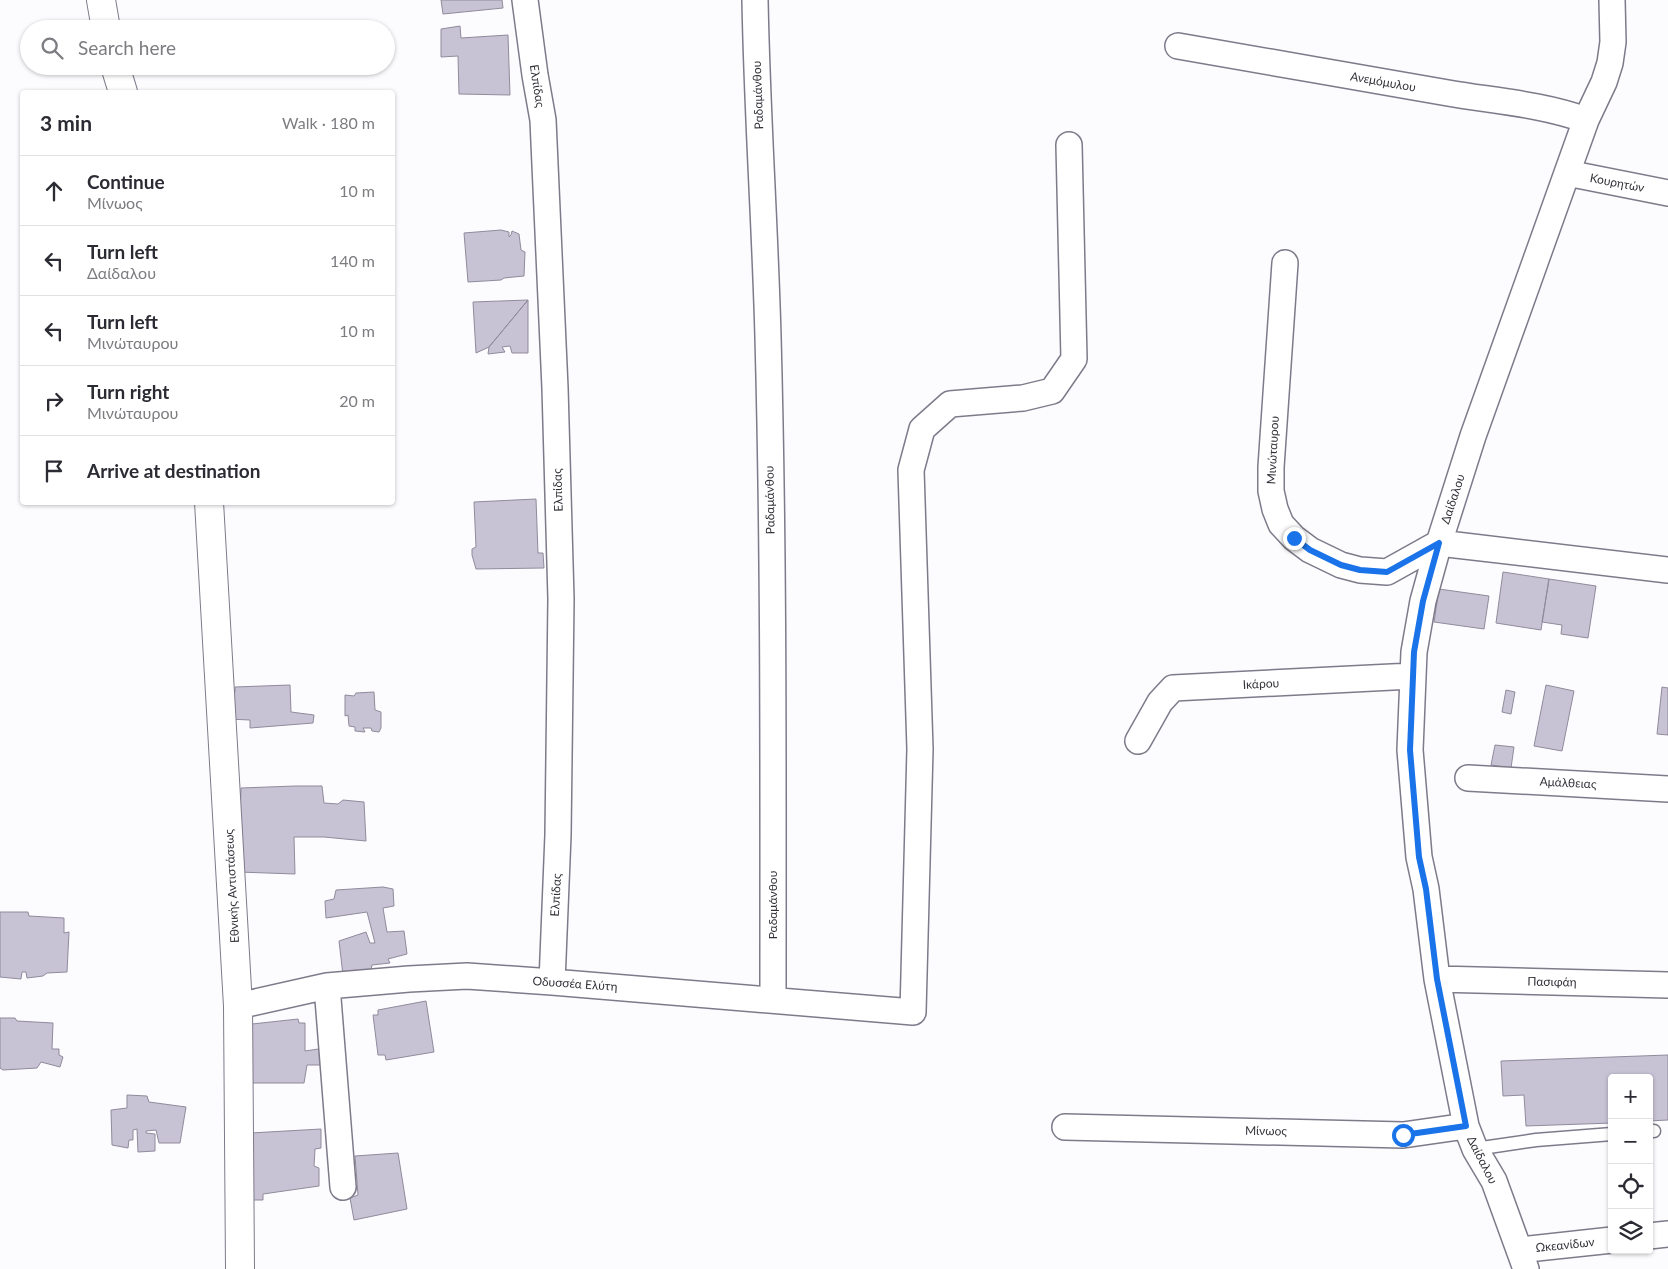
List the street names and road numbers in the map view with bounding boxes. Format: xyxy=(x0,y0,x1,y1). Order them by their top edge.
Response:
street label: Ραδαμάνθου xyxy=(749,60,766,130)
street label: Ελπίδας xyxy=(527,63,548,109)
street label: Ανεμόμυλου xyxy=(1349,68,1417,95)
street label: Κουρητών xyxy=(1589,170,1646,195)
street label: Μινώταυρου xyxy=(1263,415,1282,485)
street label: Ραδαμάνθου xyxy=(761,466,778,534)
street label: Ελπίδας xyxy=(549,468,566,512)
street label: Δαίδαλου xyxy=(1437,472,1468,526)
street label: Ικάρου xyxy=(1242,675,1280,692)
street label: Αμάλθειας xyxy=(1539,774,1597,792)
street label: Εθνικής Αντιστάσεως xyxy=(221,828,242,943)
street label: Ραδαμάνθου xyxy=(765,871,780,939)
street label: Ελπίδας xyxy=(547,873,564,917)
street label: Οδυσσέα Ελύτη xyxy=(532,973,618,994)
street label: Πασιφάη xyxy=(1527,974,1577,989)
street label: Μίνωος xyxy=(1245,1123,1287,1138)
street label: Δαίδαλου xyxy=(1464,1133,1501,1186)
street label: Ωκεανίδων xyxy=(1535,1234,1595,1255)

